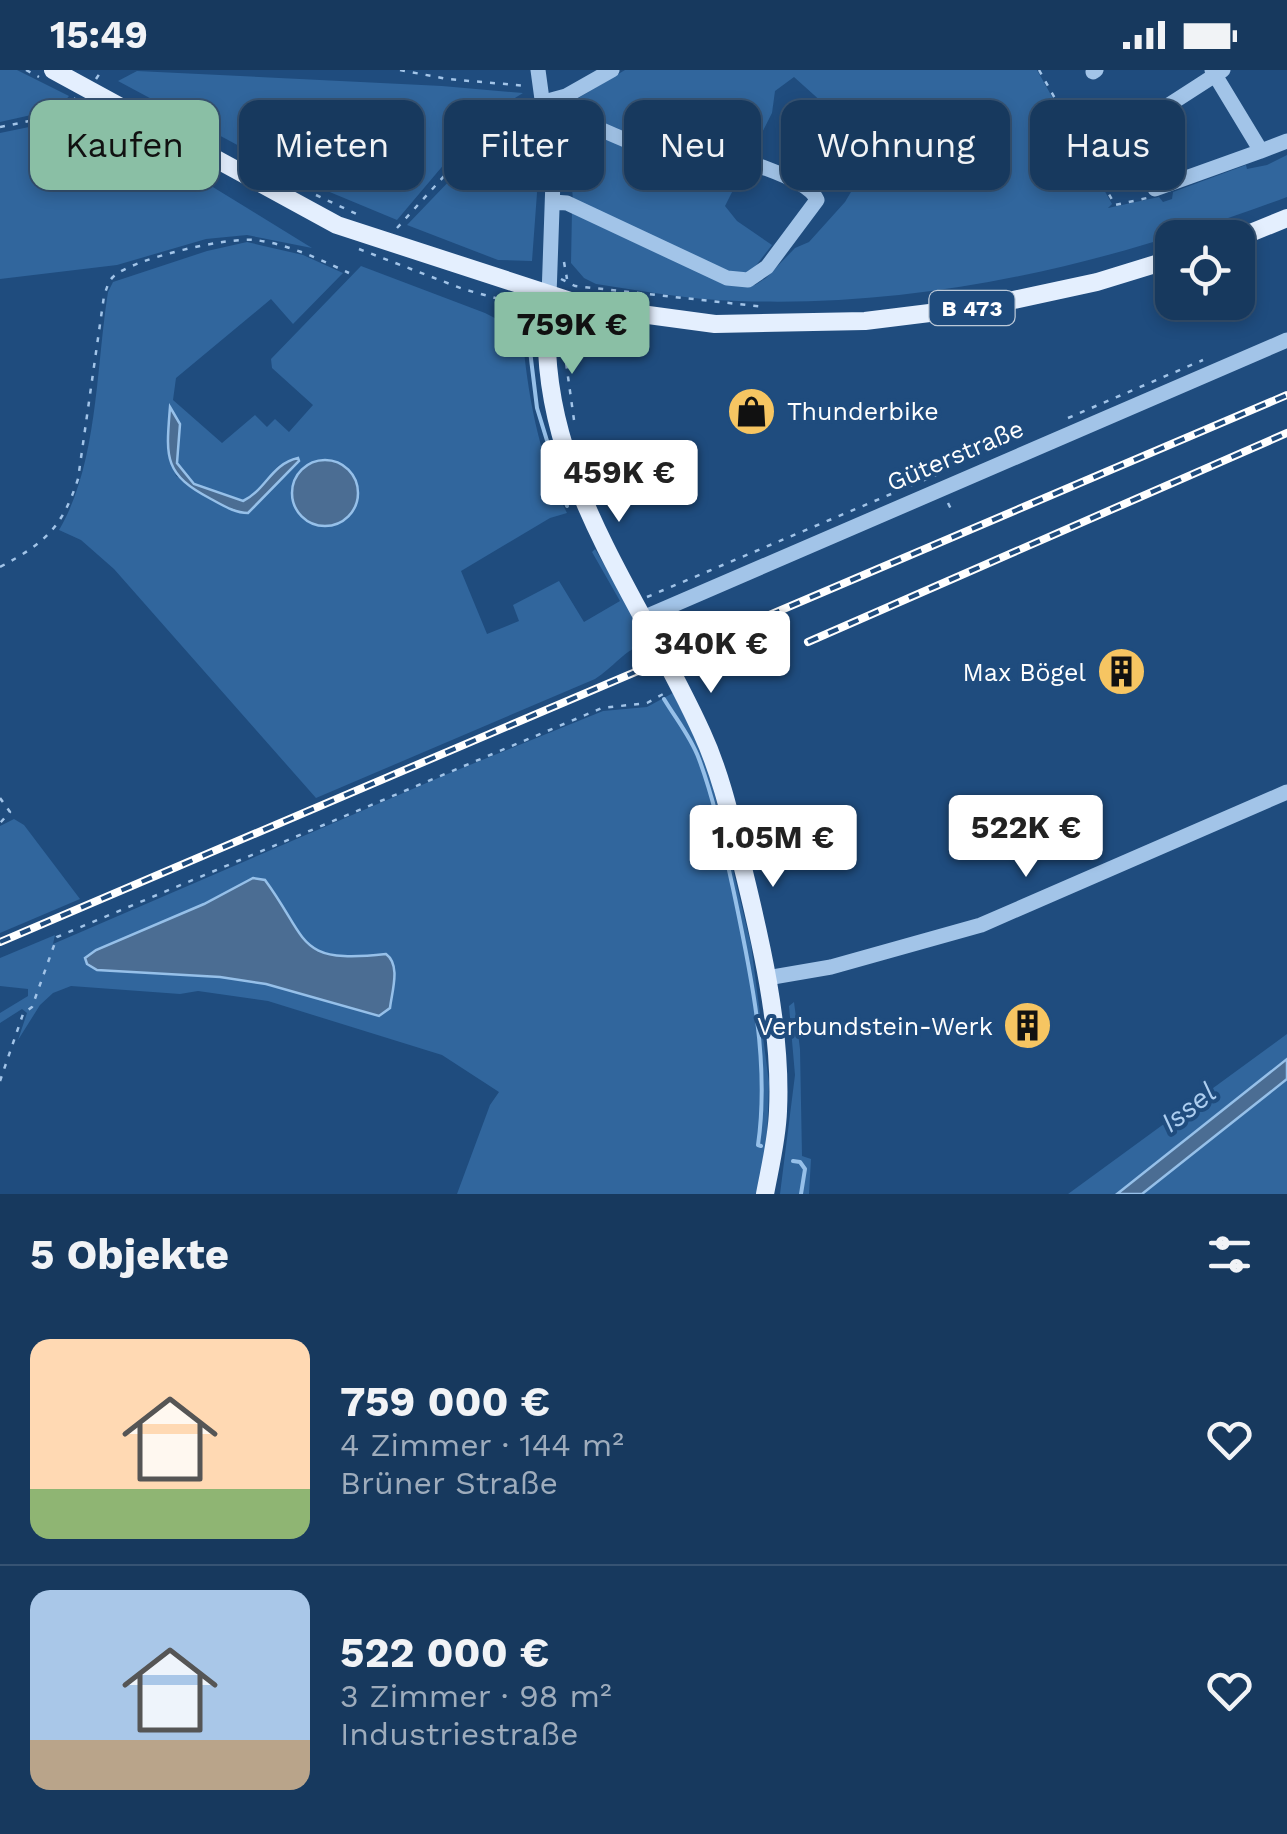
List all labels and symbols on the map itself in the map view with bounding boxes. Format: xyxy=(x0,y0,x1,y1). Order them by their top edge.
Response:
road number: B 473 xyxy=(930,291,1014,325)
pin: 759K € xyxy=(491,292,653,377)
shop icon: Thunderbike xyxy=(726,385,778,437)
place label: Thunderbike xyxy=(787,397,939,426)
street label: Güterstraße xyxy=(883,414,1028,497)
pin: 459K € xyxy=(538,440,700,525)
pin: 340K € xyxy=(630,611,792,696)
building icon: Max Bögel xyxy=(1095,646,1147,698)
place label: Max Bögel xyxy=(963,658,1086,687)
pin: 522K € xyxy=(945,795,1107,880)
pin: 1.05M € xyxy=(681,805,865,890)
building icon: Verbundstein-Werk xyxy=(1002,1000,1054,1052)
place label: Verbundstein-Werk xyxy=(757,1012,993,1041)
water label: Issel xyxy=(1154,1076,1222,1139)

